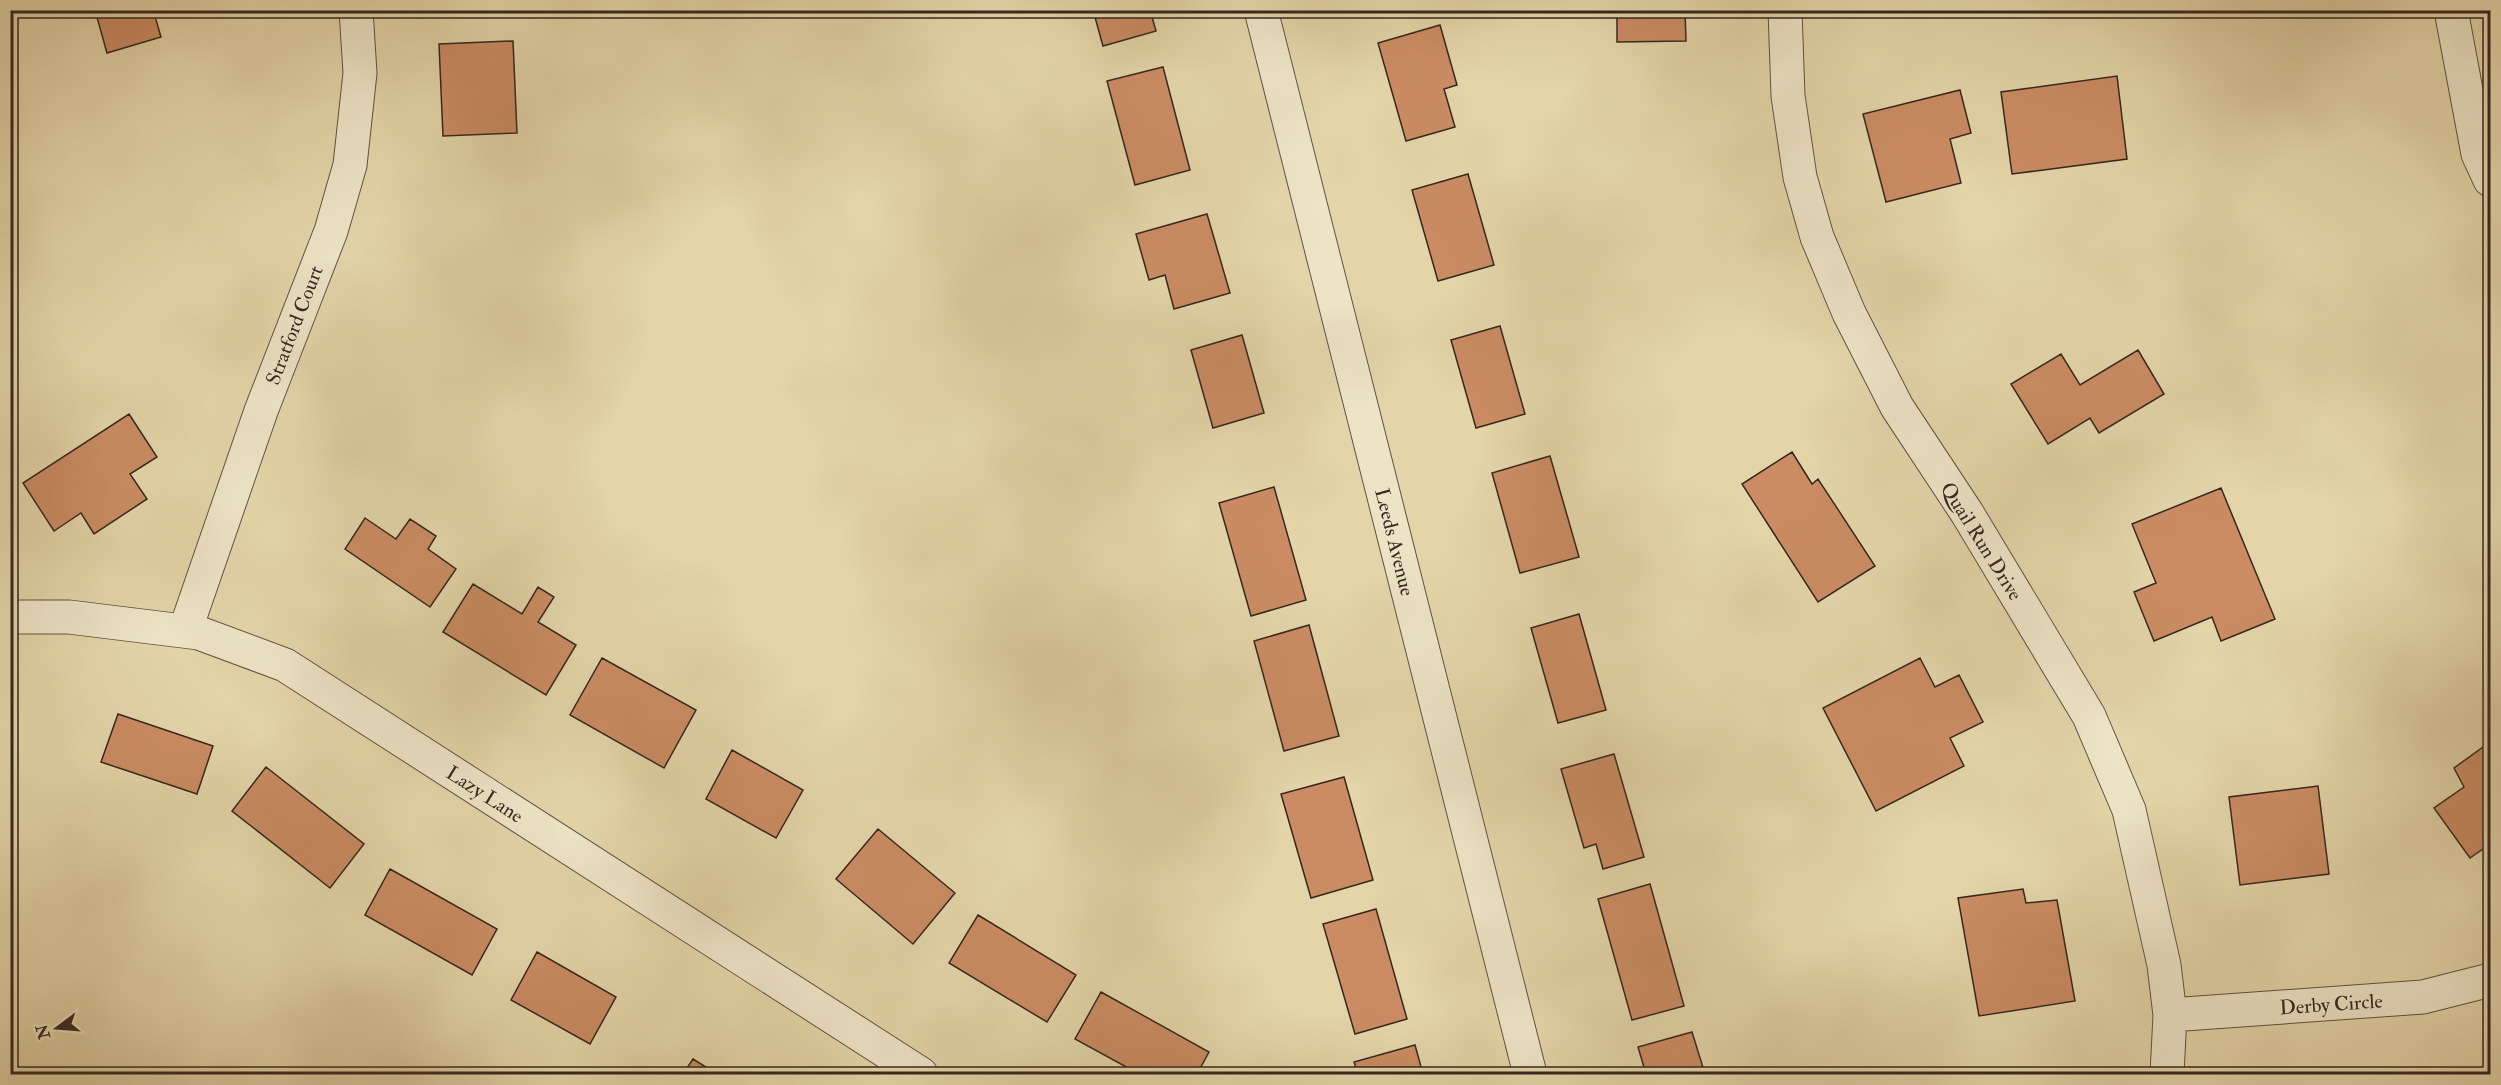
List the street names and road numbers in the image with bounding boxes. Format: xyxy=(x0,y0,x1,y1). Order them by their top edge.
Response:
street label: Stratford Court xyxy=(260,262,329,388)
street label: Quail Run Drive xyxy=(1935,477,2028,605)
street label: Leeds Avenue xyxy=(1369,486,1420,599)
street label: Lazy Lane xyxy=(442,760,528,829)
street label: Derby Circle xyxy=(2279,988,2384,1021)

